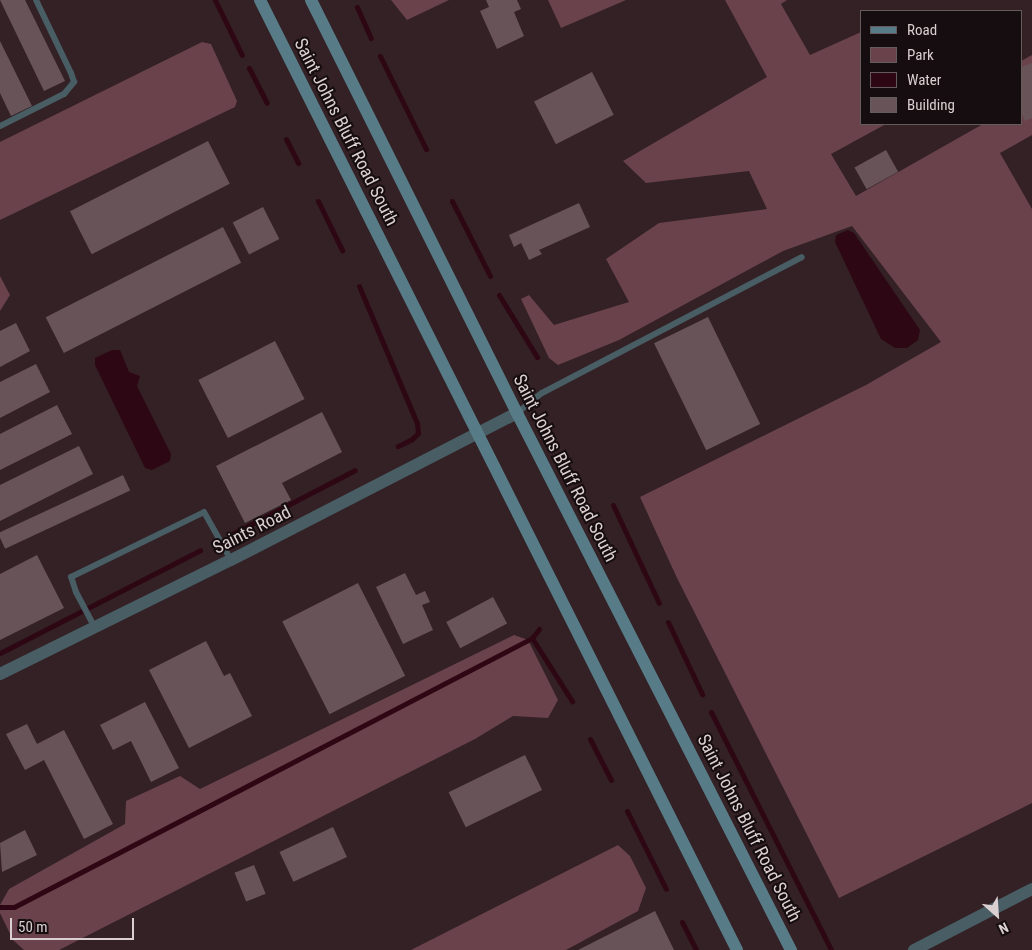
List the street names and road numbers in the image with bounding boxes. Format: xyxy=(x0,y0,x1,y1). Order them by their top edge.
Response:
street label: Saint Johns Bluff Road South xyxy=(289,35,403,229)
street label: Saint Johns Bluff Road South xyxy=(508,371,622,565)
street label: Saints Road xyxy=(209,501,295,559)
street label: Saint Johns Bluff Road South xyxy=(692,731,806,925)

